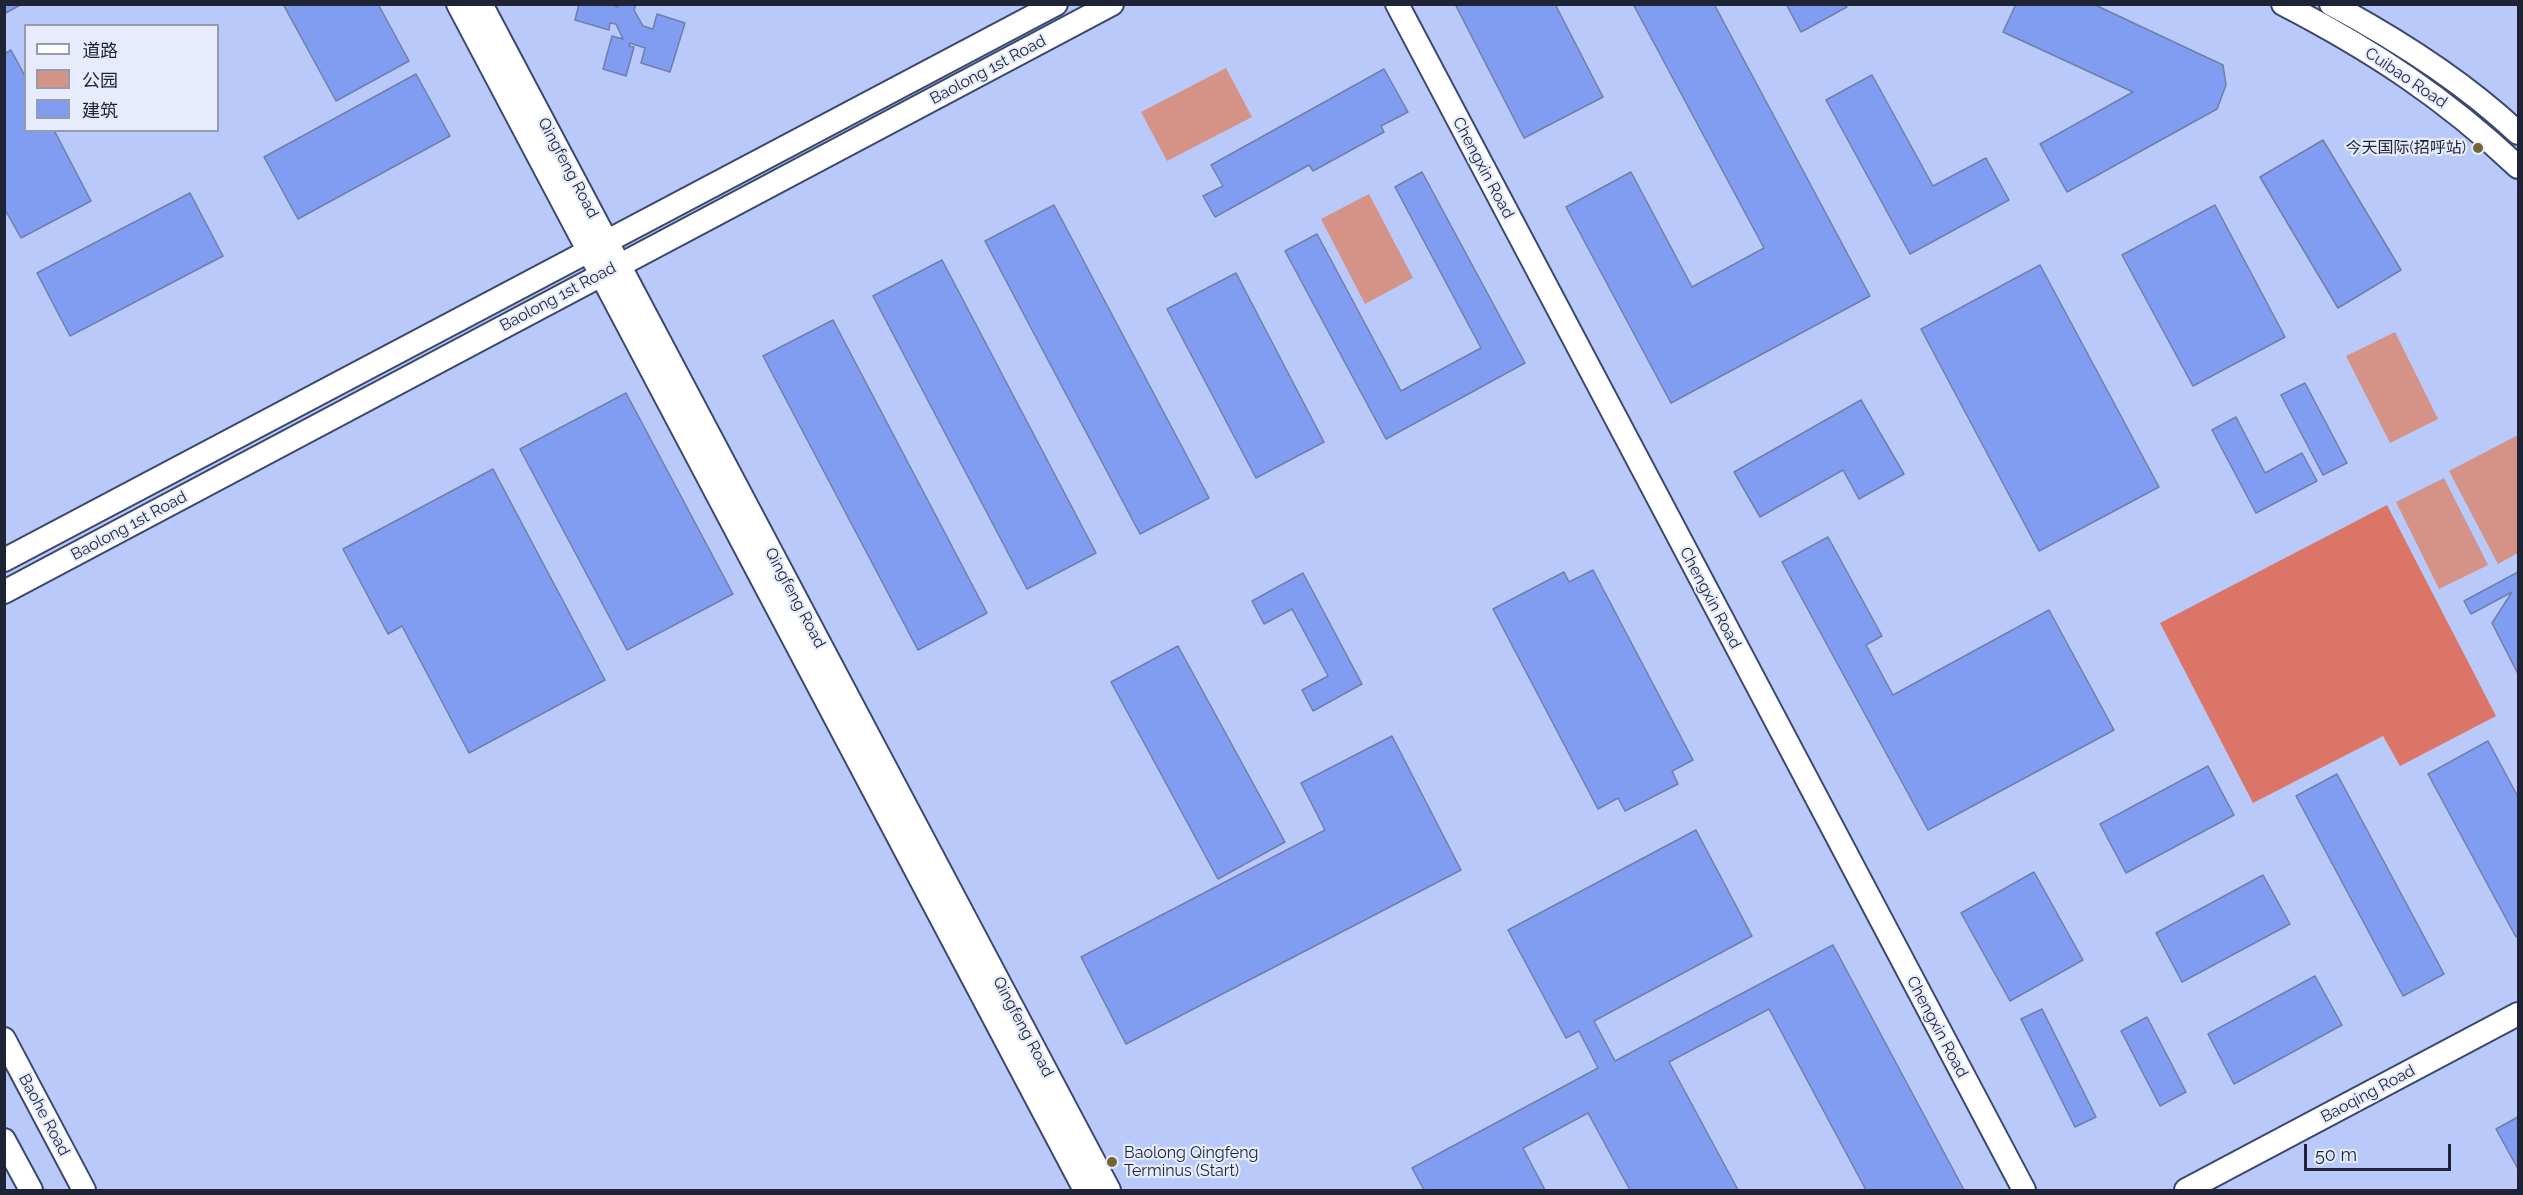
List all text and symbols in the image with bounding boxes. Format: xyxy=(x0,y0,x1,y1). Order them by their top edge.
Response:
legend xyxy=(24,24,219,132)
street label: Baolong 1st Road xyxy=(927,31,1049,109)
text: 道路 xyxy=(82,40,118,61)
street label: Cuibao Road xyxy=(2361,44,2451,112)
text: 公园 xyxy=(82,70,118,91)
text: 建筑 xyxy=(82,100,118,121)
street label: Chengxin Road xyxy=(1448,114,1518,222)
street label: Qingfeng Road xyxy=(534,115,602,221)
place label: 今天国际(招呼站) xyxy=(2345,138,2466,158)
marker: 今天国际(招呼站) xyxy=(2471,141,2485,155)
street label: Baolong 1st Road xyxy=(497,258,619,336)
street label: Baolong 1st Road xyxy=(68,487,190,565)
street label: Chengxin Road xyxy=(1675,544,1745,652)
street label: Qingfeng Road xyxy=(761,545,829,651)
street label: Chengxin Road xyxy=(1902,973,1972,1081)
street label: Qingfeng Road xyxy=(989,974,1057,1080)
street label: Baoqing Road xyxy=(2318,1061,2418,1127)
street label: Baohe Road xyxy=(14,1071,74,1159)
scale bar xyxy=(2307,1132,2454,1170)
place label: Baolong Qingfeng Terminus (Start) xyxy=(1124,1143,1258,1181)
text: 50 m xyxy=(2315,1144,2357,1165)
marker: Baolong Qingfeng Terminus (Start) xyxy=(1105,1155,1119,1169)

